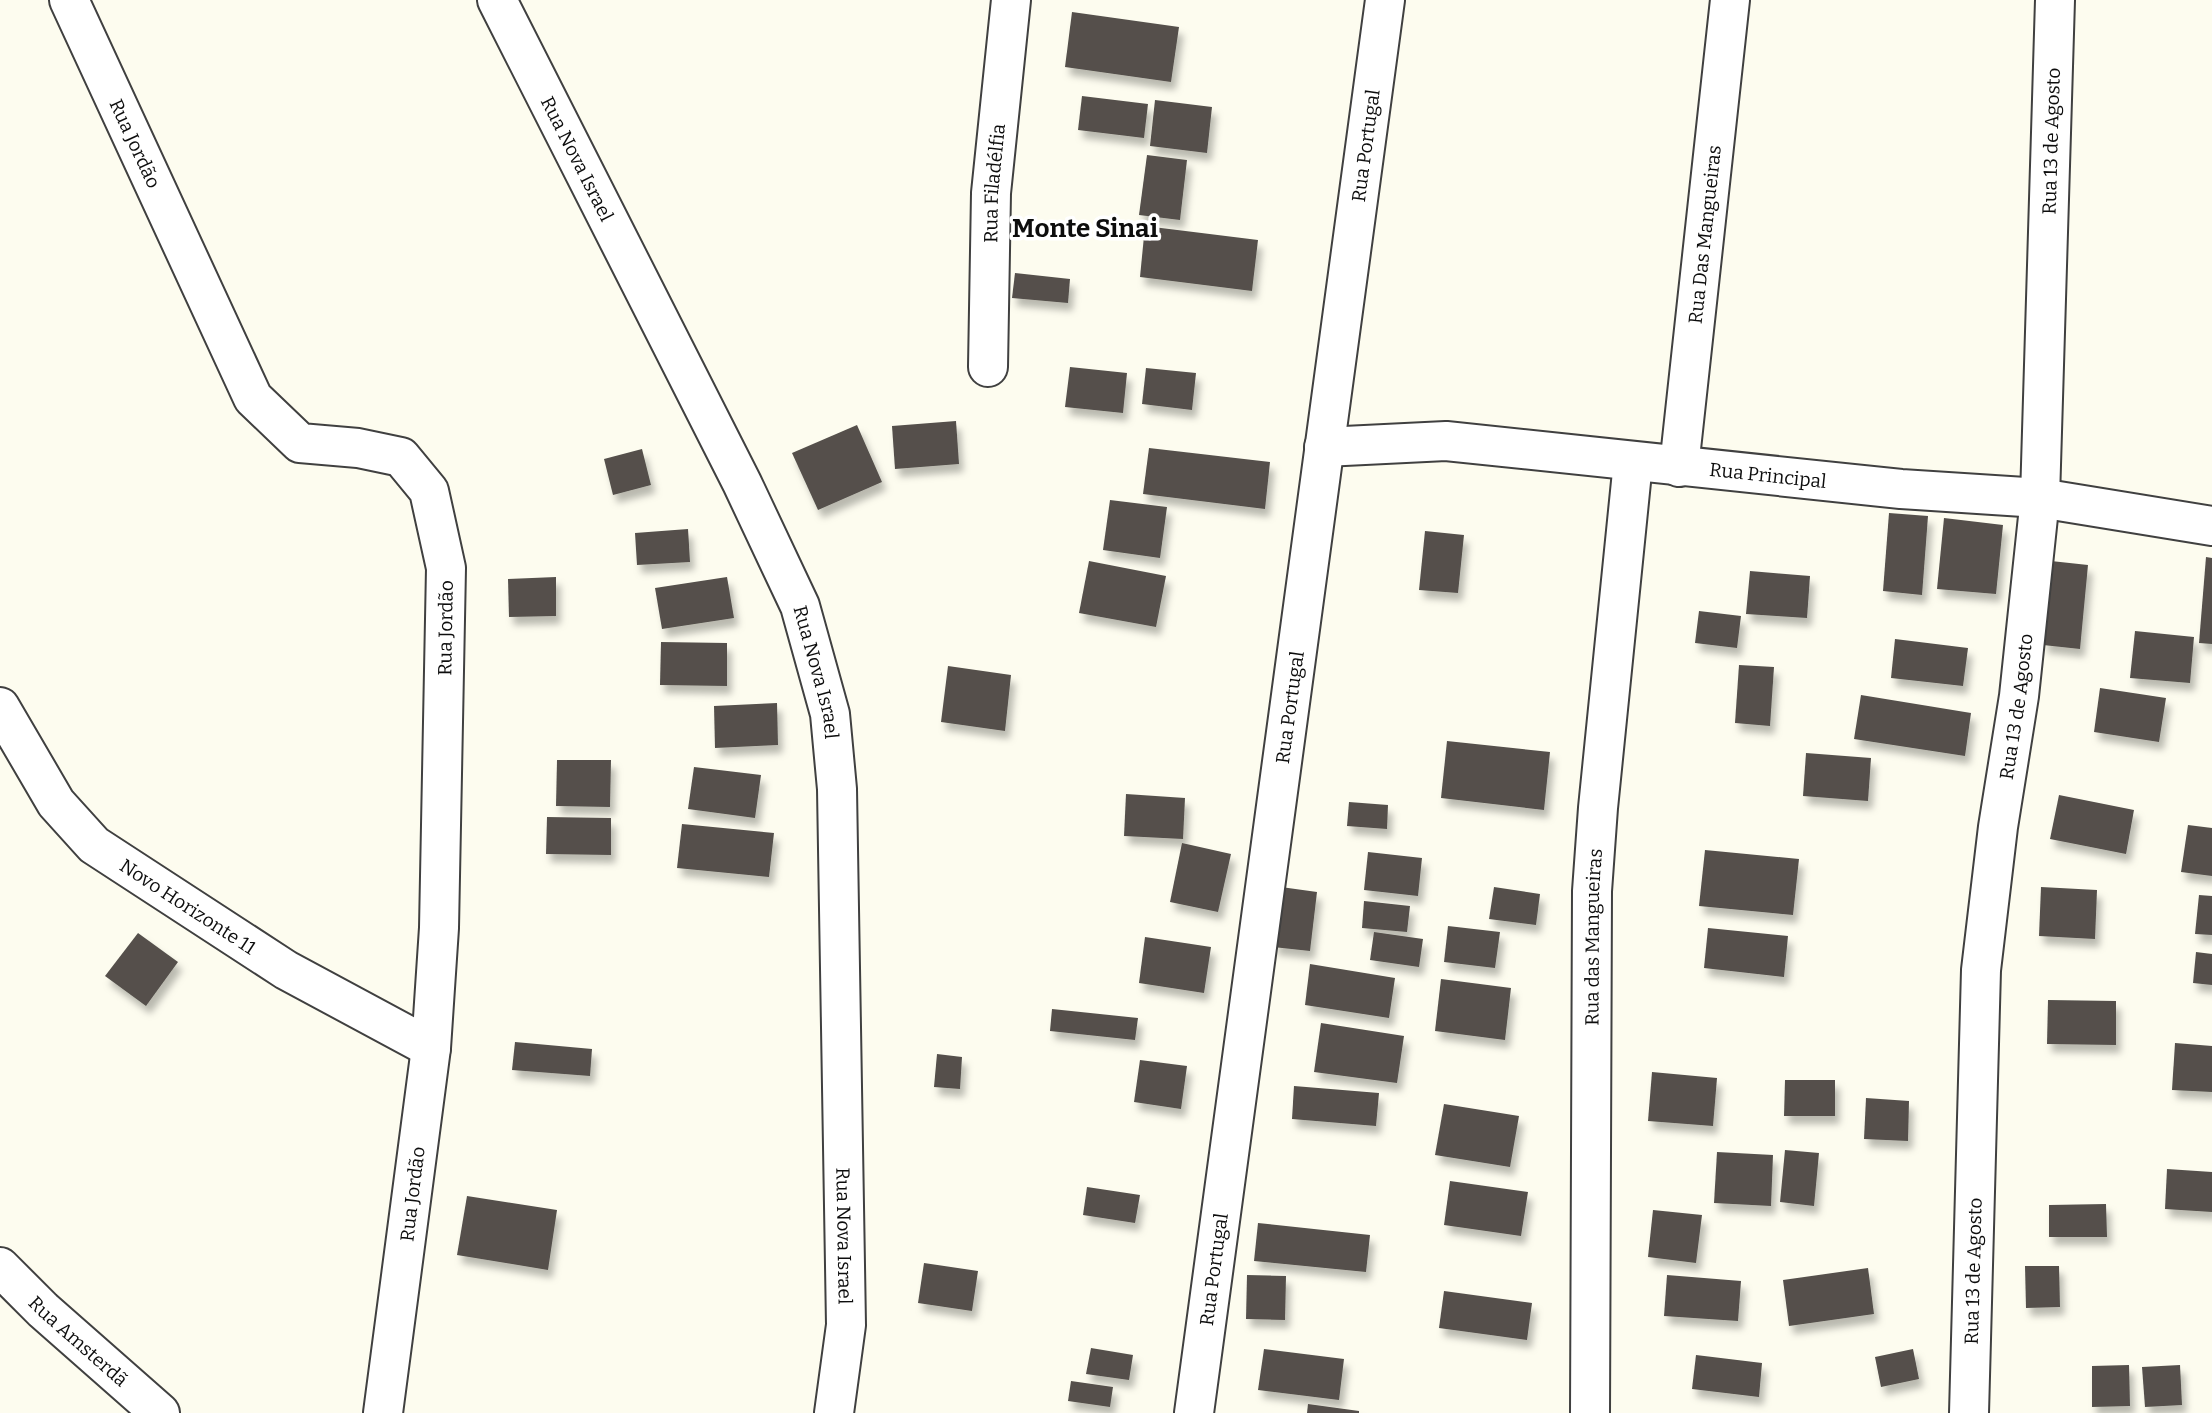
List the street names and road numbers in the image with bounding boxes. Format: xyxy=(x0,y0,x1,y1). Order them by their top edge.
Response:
street label: Rua 13 de Agosto xyxy=(2038,67,2065,215)
street label: Rua Portugal xyxy=(1347,88,1385,203)
street label: Rua Nova Israel xyxy=(536,93,618,225)
street label: Rua Jordão xyxy=(104,95,165,192)
street label: Rua Filadélfia xyxy=(979,122,1010,243)
street label: Rua Das Mangueiras xyxy=(1684,144,1726,325)
street label: Rua Principal xyxy=(1708,458,1828,493)
street label: Rua Jordão xyxy=(433,580,458,676)
street label: Rua Nova Israel xyxy=(788,603,843,740)
street label: Rua 13 de Agosto xyxy=(1995,632,2038,781)
street label: Rua Portugal xyxy=(1271,650,1309,765)
street label: Rua das Mangueiras xyxy=(1580,848,1607,1026)
street label: Novo Horizonte 11 xyxy=(115,854,260,959)
street label: Rua Jordão xyxy=(395,1145,430,1243)
street label: Rua Nova Israel xyxy=(831,1167,857,1305)
street label: Rua 13 de Agosto xyxy=(1960,1197,1987,1345)
street label: Rua Portugal xyxy=(1195,1212,1233,1327)
street label: Rua Amsterdã xyxy=(24,1291,133,1392)

